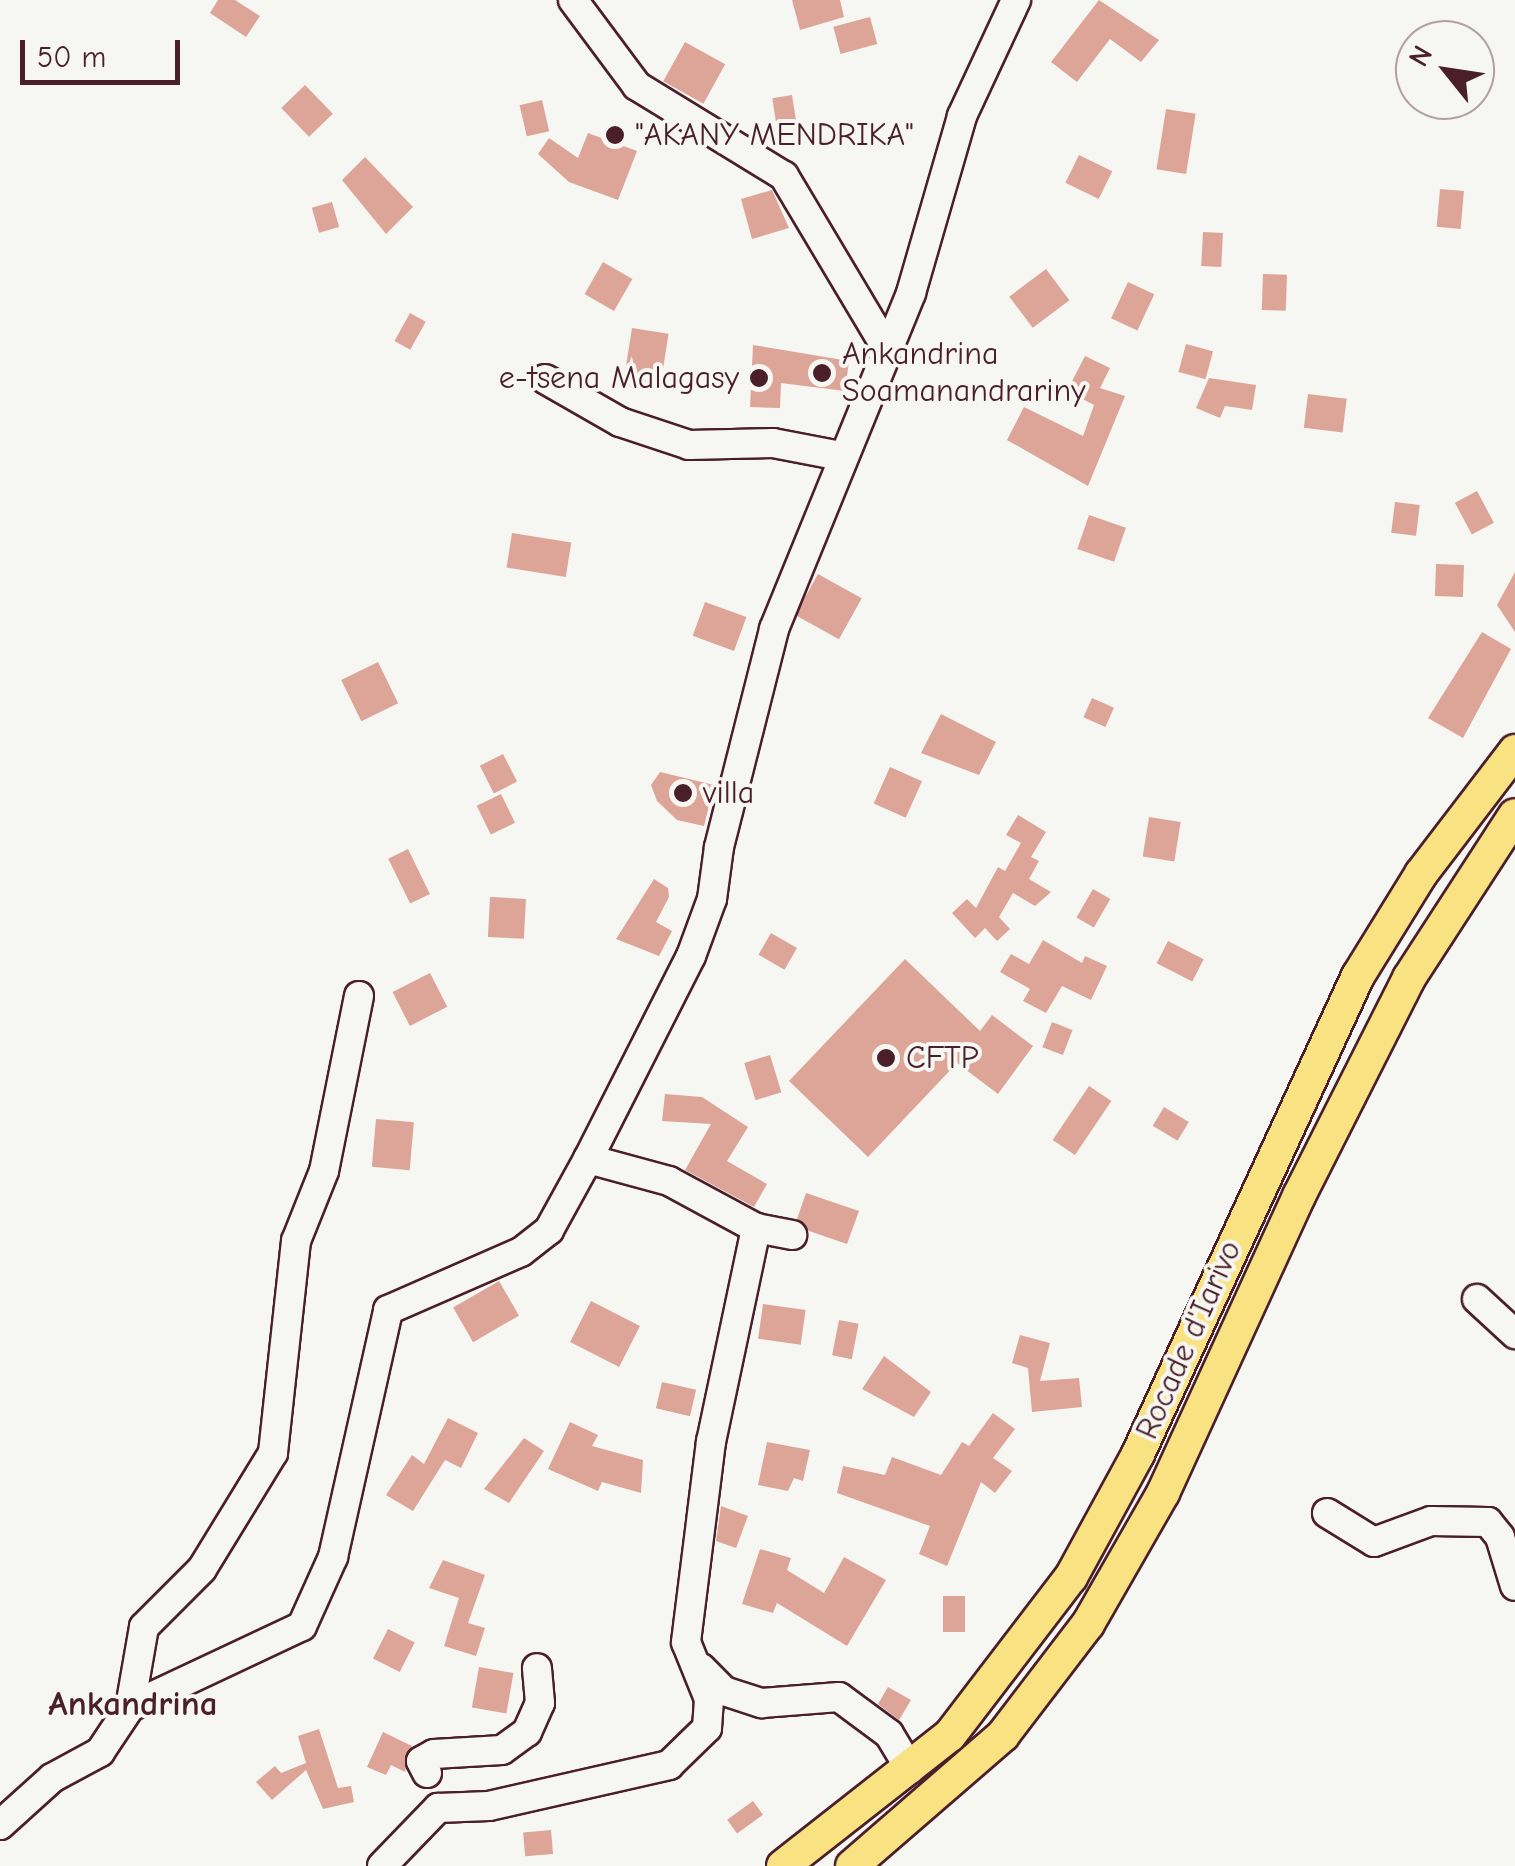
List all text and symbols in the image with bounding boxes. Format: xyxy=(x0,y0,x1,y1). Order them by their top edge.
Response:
scale bar xyxy=(25,20,185,82)
north arrow xyxy=(1395,20,1495,120)
text: 50 m xyxy=(37,40,106,75)
text: N xyxy=(1402,40,1439,72)
place label: "AKANY MENDRIKA" xyxy=(635,116,914,154)
marker: "AKANY MENDRIKA" xyxy=(604,124,626,146)
place label: Ankandrina Soamanandrariny xyxy=(842,336,1086,411)
place label: e-tsena Malagasy xyxy=(499,359,739,397)
marker: Ankandrina Soamanandrariny xyxy=(811,362,833,384)
marker: e-tsena Malagasy xyxy=(748,367,770,389)
place label: villa xyxy=(703,774,754,812)
marker: villa xyxy=(672,782,694,804)
place label: CFTP xyxy=(906,1039,979,1077)
marker: CFTP xyxy=(875,1047,897,1069)
street label: Rocade d'Iarivo xyxy=(1128,1235,1250,1445)
district label: Ankandrina xyxy=(48,1683,218,1725)

